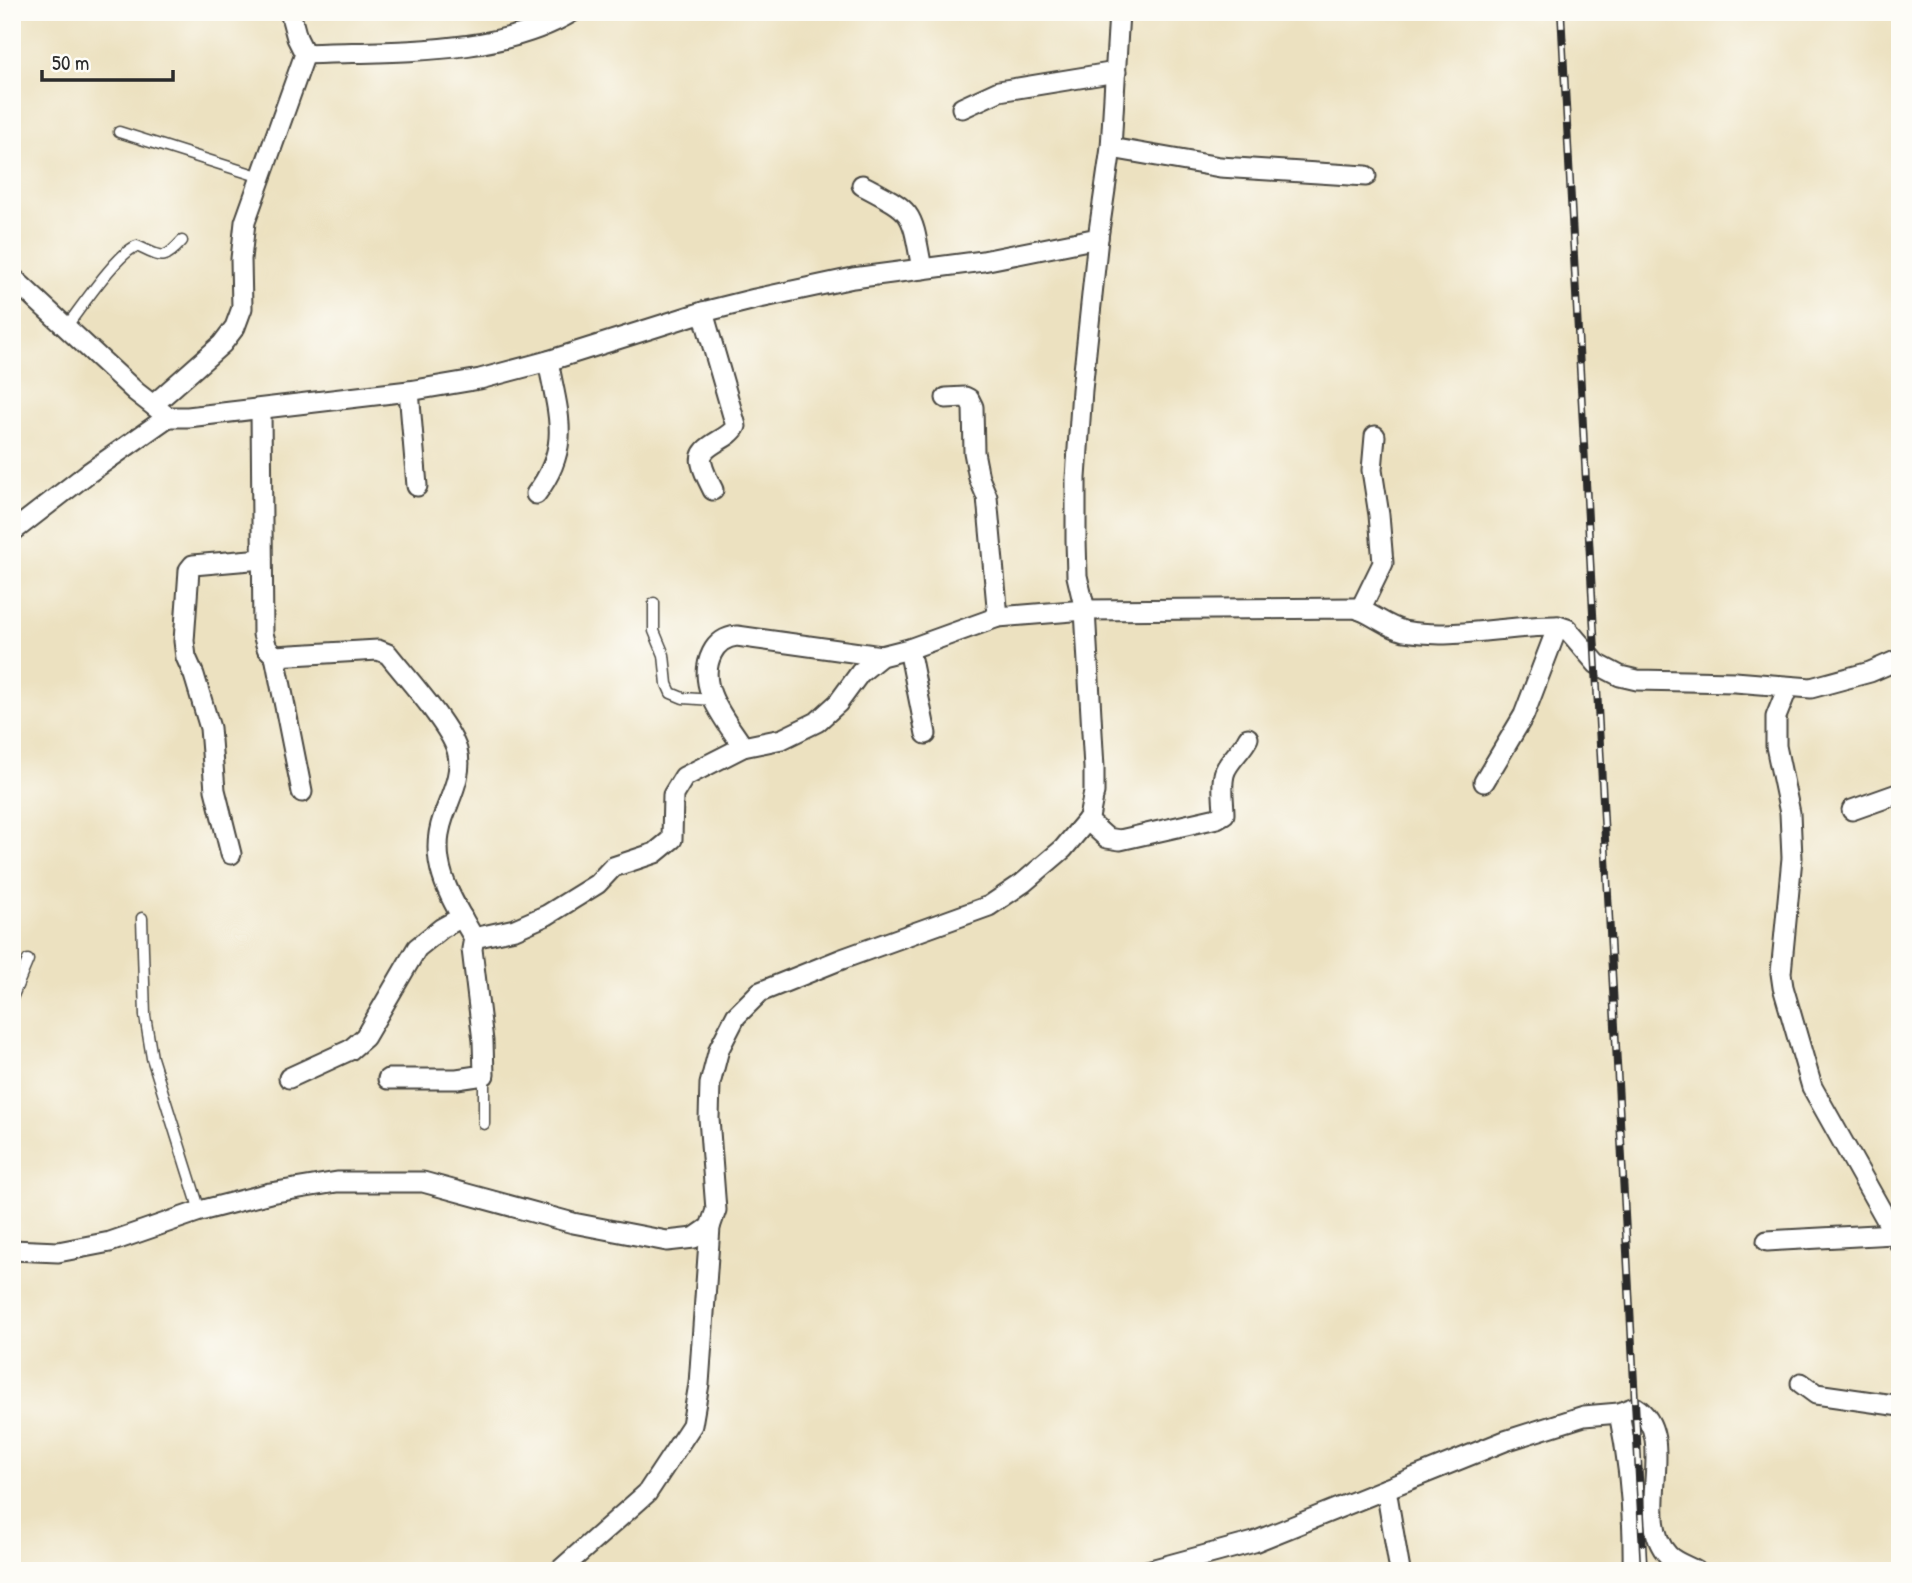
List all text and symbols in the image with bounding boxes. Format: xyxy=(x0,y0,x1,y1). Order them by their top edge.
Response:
scale bar xyxy=(42,38,173,82)
text: 50 m xyxy=(52,48,89,77)

